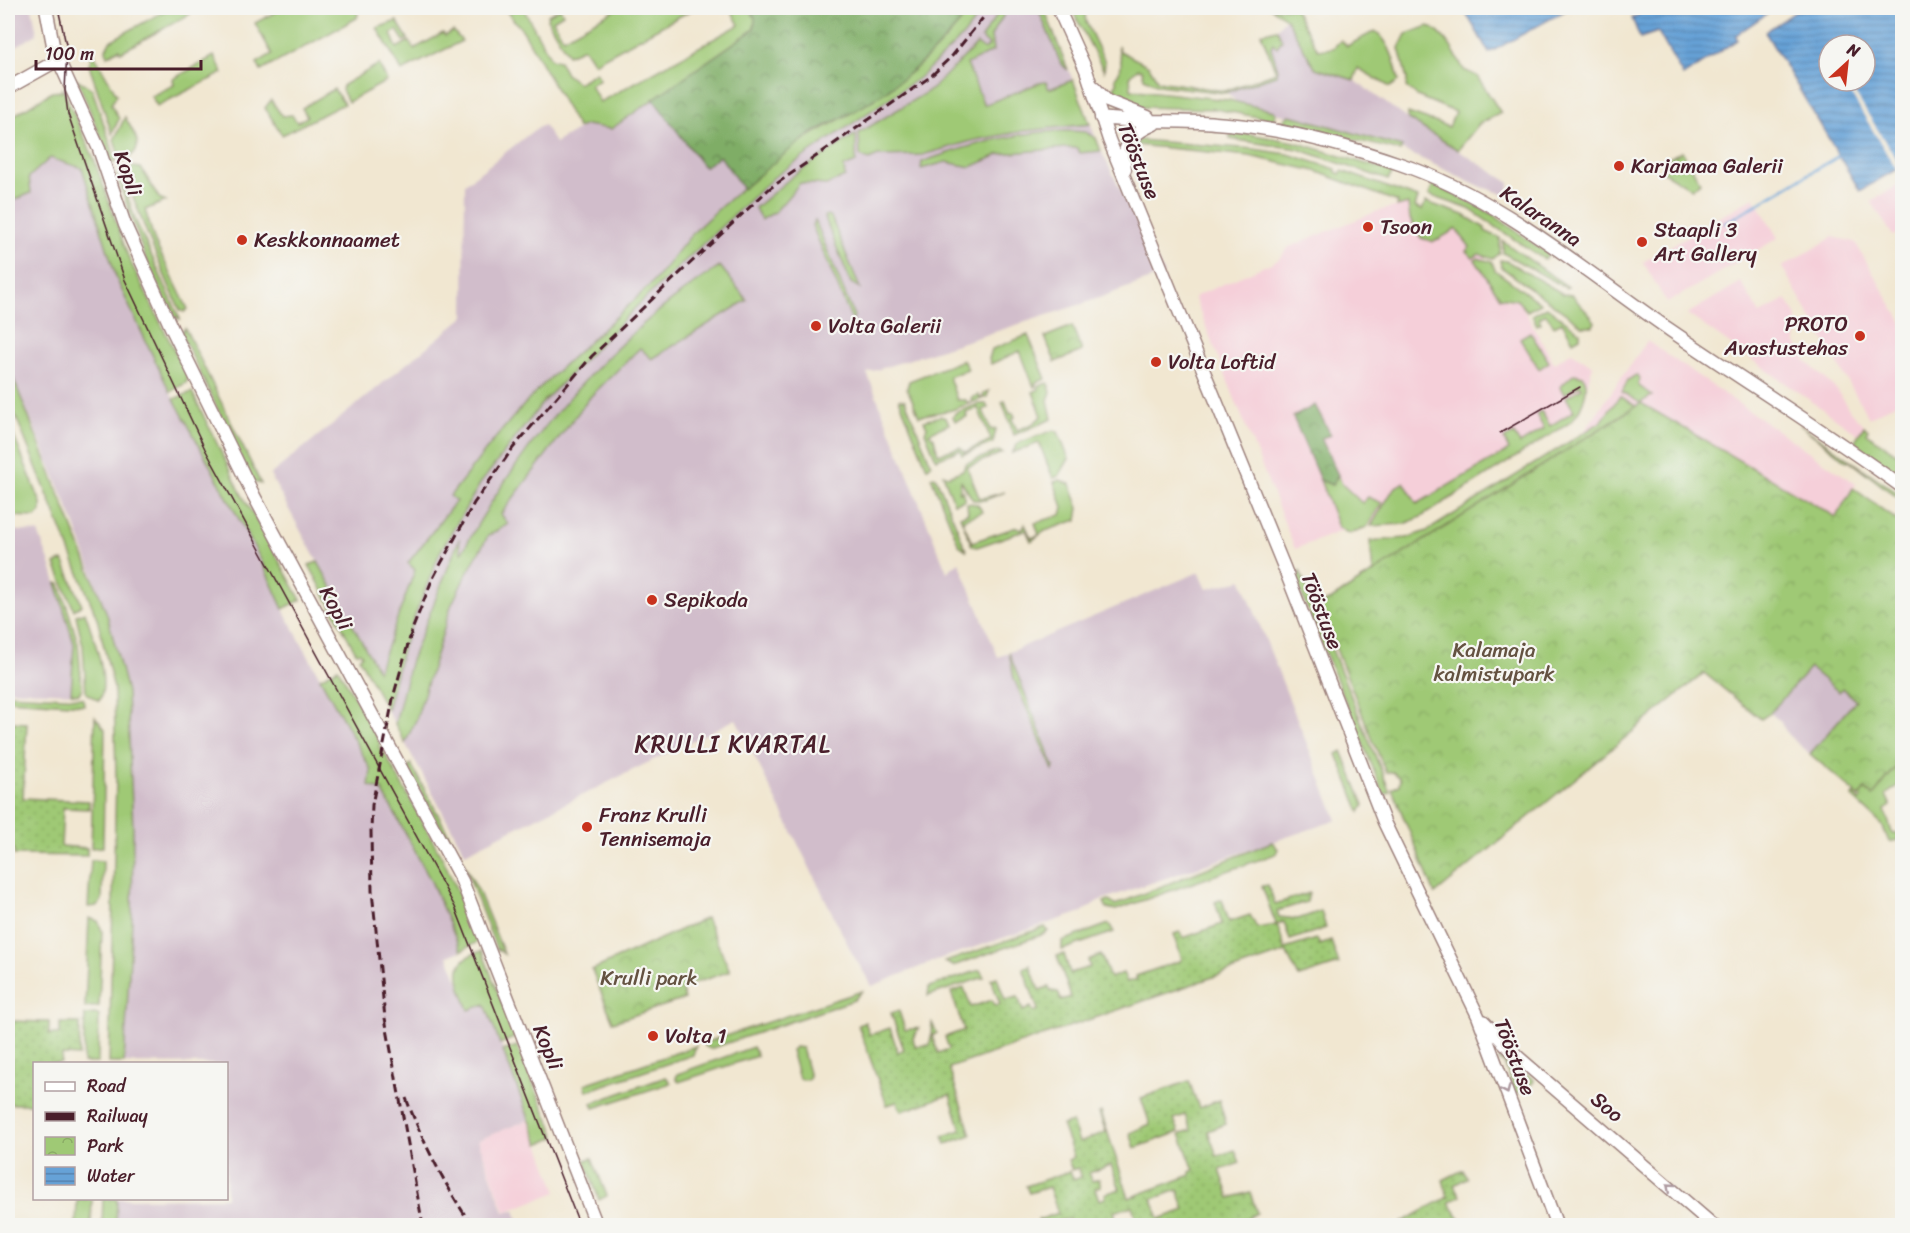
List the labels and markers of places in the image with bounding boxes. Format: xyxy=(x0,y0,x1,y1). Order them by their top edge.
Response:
place label: Karjamaa Galerii xyxy=(1631,147,1784,185)
marker: Karjamaa Galerii xyxy=(1612,159,1626,173)
place label: Tsoon xyxy=(1380,208,1432,246)
place label: Staapli 3 Art Gallery xyxy=(1653,211,1757,273)
marker: Tsoon xyxy=(1361,220,1375,234)
place label: Keskkonnaamet xyxy=(254,221,400,259)
marker: Keskkonnaamet xyxy=(235,233,249,247)
marker: Staapli 3 Art Gallery xyxy=(1635,235,1649,249)
place label: PROTO Avastustehas xyxy=(1723,305,1848,367)
place label: Volta Galerii xyxy=(828,307,942,345)
marker: Volta Galerii xyxy=(809,319,823,333)
marker: PROTO Avastustehas xyxy=(1853,329,1867,343)
place label: Volta Loftid xyxy=(1168,343,1277,381)
marker: Volta Loftid xyxy=(1149,355,1163,369)
place label: Sepikoda xyxy=(664,581,748,619)
marker: Sepikoda xyxy=(645,593,659,607)
place label: Franz Krulli Tennisemaja xyxy=(599,796,711,858)
marker: Franz Krulli Tennisemaja xyxy=(580,820,594,834)
place label: Volta 1 xyxy=(665,1017,727,1055)
marker: Volta 1 xyxy=(646,1029,660,1043)

